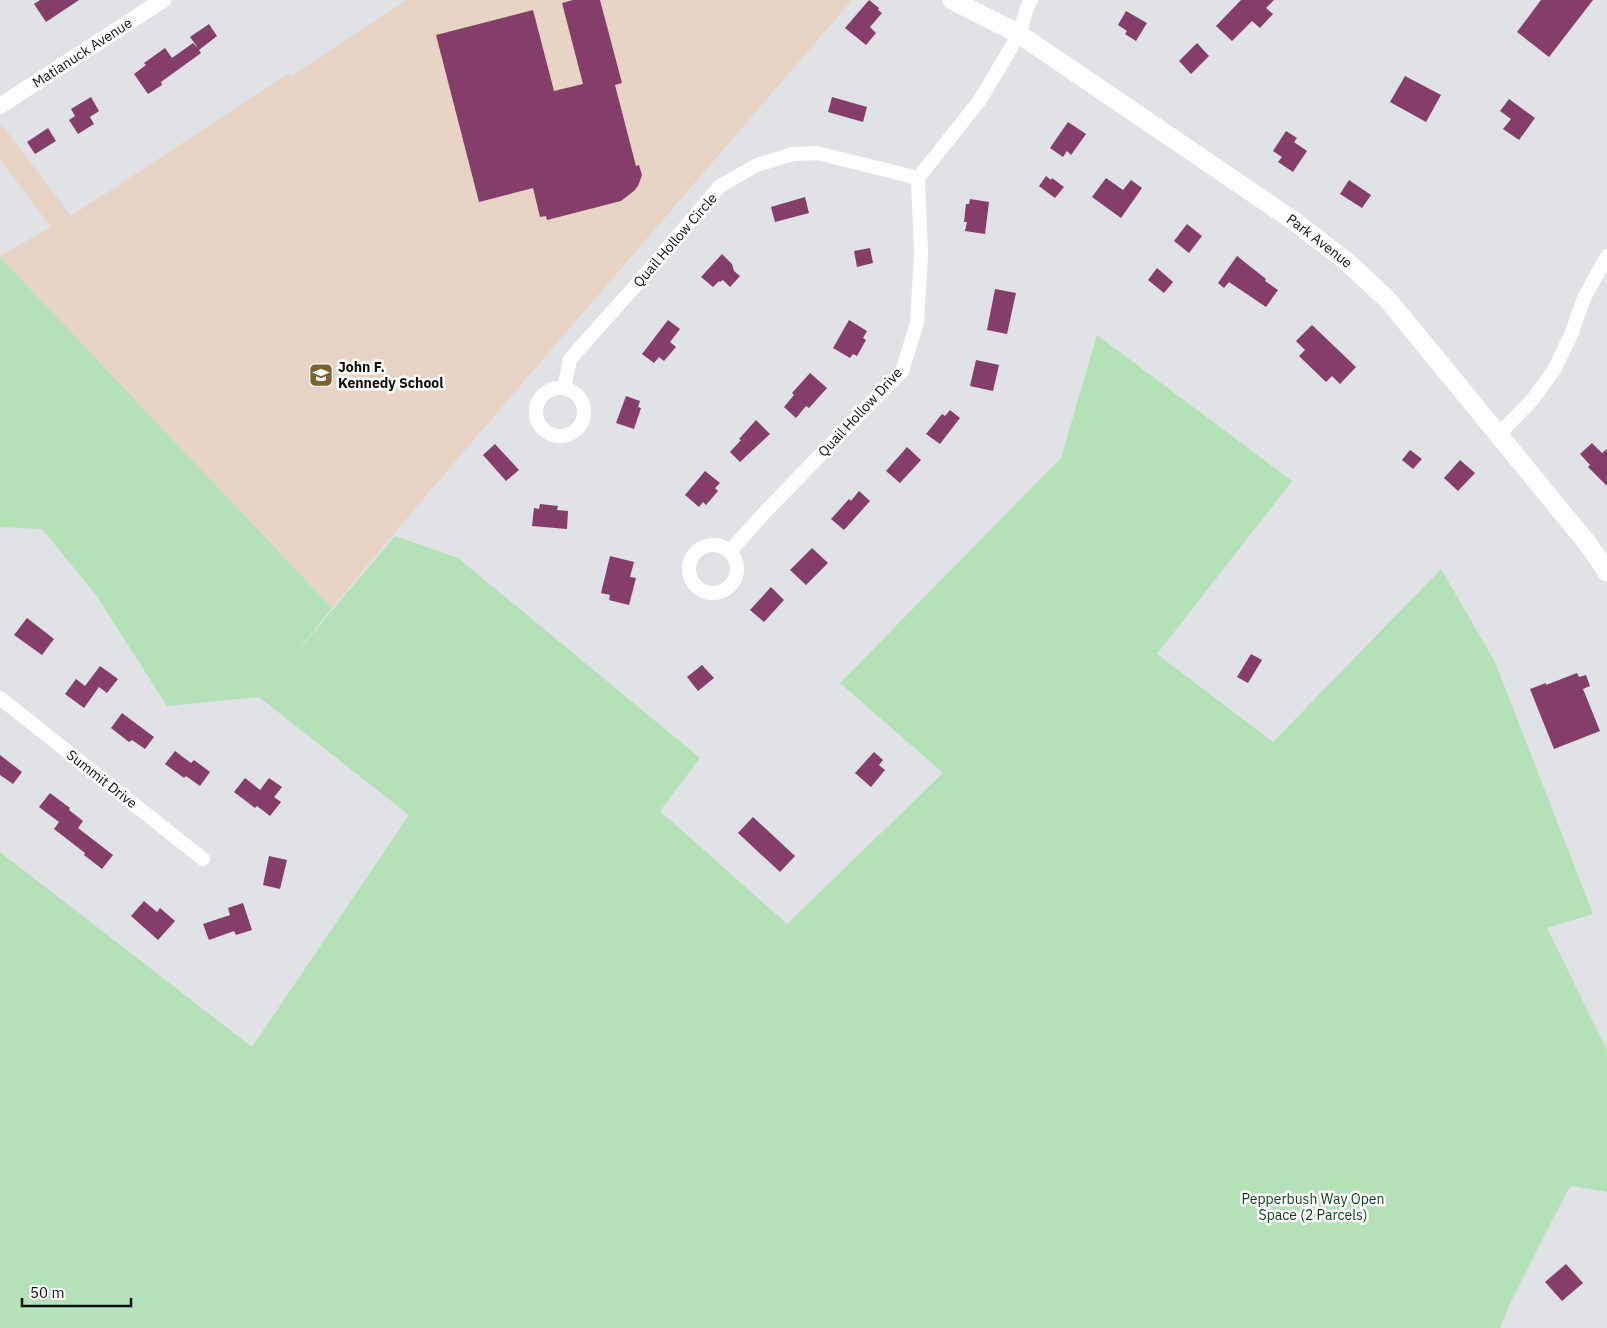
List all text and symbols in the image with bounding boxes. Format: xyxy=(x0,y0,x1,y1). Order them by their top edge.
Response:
street label: Matianuck Avenue xyxy=(29,13,136,92)
street label: Quail Hollow Circle xyxy=(629,189,721,291)
street label: Park Avenue xyxy=(1283,210,1357,272)
place label: John F. Kennedy School xyxy=(338,358,443,392)
school or university icon: John F. Kennedy School xyxy=(308,362,334,388)
street label: Quail Hollow Drive xyxy=(814,363,906,460)
street label: Summit Drive xyxy=(63,746,141,812)
park label: Pepperbush Way Open Space (2 Parcels) xyxy=(1242,1190,1384,1224)
scale bar xyxy=(22,1276,131,1308)
text: 50 m xyxy=(30,1283,65,1302)

